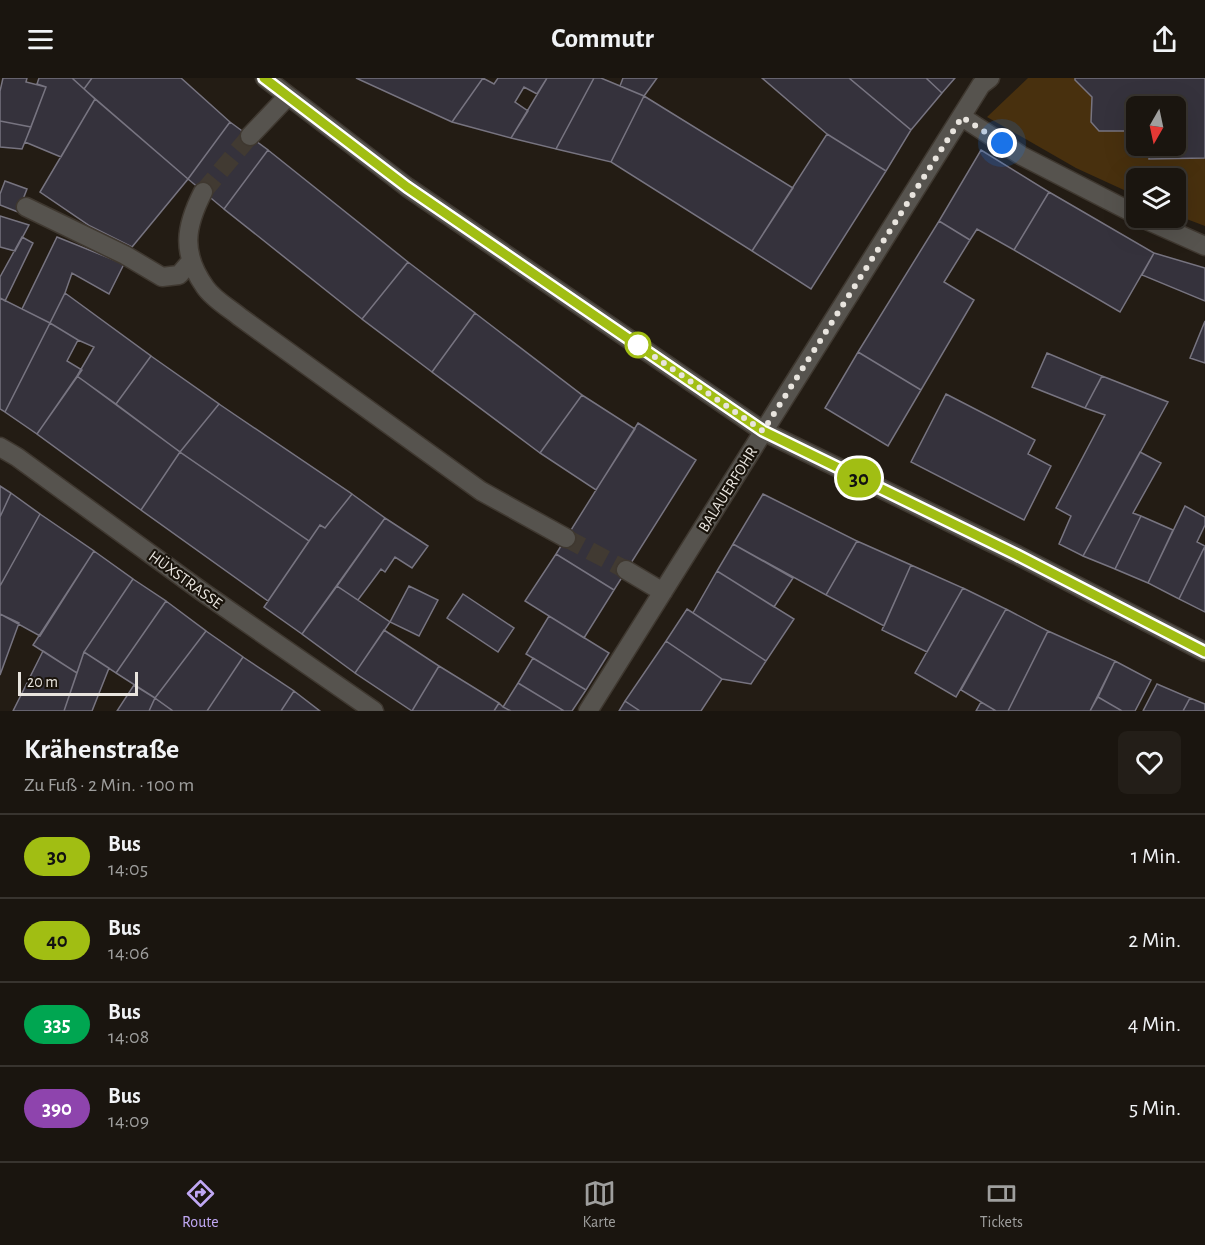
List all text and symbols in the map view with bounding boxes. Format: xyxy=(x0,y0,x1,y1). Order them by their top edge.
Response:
icon: menu xyxy=(24,23,57,56)
icon: share xyxy=(1148,23,1181,56)
text: Commutr xyxy=(551,25,654,52)
north arrow xyxy=(1126,96,1186,156)
map controls xyxy=(1126,96,1186,228)
your location xyxy=(987,128,1017,158)
button: layers xyxy=(1126,168,1186,228)
unlabelled marker xyxy=(625,332,651,358)
street label: BALAUERFOHR xyxy=(695,444,760,535)
line badge: 30 xyxy=(832,458,886,498)
text: 30 xyxy=(849,468,869,489)
street label: HÜXSTRASSE xyxy=(146,546,227,612)
scale bar xyxy=(18,669,138,696)
text: 20 m xyxy=(27,674,58,690)
button: heart xyxy=(1118,731,1181,794)
text: Krähenstraße xyxy=(24,736,179,764)
text: Zu Fuß · 2 Min. · 100 m xyxy=(24,775,194,795)
text: Bus xyxy=(108,833,141,855)
text: 1 Min. xyxy=(1131,845,1181,867)
text: 30 xyxy=(47,846,67,867)
text: 14:05 xyxy=(108,859,148,879)
text: Bus xyxy=(108,917,141,939)
text: 2 Min. xyxy=(1128,929,1181,951)
text: 40 xyxy=(46,930,68,951)
text: 14:06 xyxy=(108,943,149,963)
text: Bus xyxy=(108,1001,141,1023)
text: 4 Min. xyxy=(1128,1013,1181,1035)
text: 335 xyxy=(43,1014,71,1035)
text: 14:08 xyxy=(108,1027,149,1047)
text: Bus xyxy=(108,1085,141,1107)
text: 5 Min. xyxy=(1129,1097,1181,1119)
text: 390 xyxy=(42,1098,72,1119)
text: 14:09 xyxy=(108,1111,149,1131)
tab: Route xyxy=(182,1177,219,1232)
tab: Karte xyxy=(583,1177,616,1232)
tab: Tickets xyxy=(980,1177,1023,1232)

